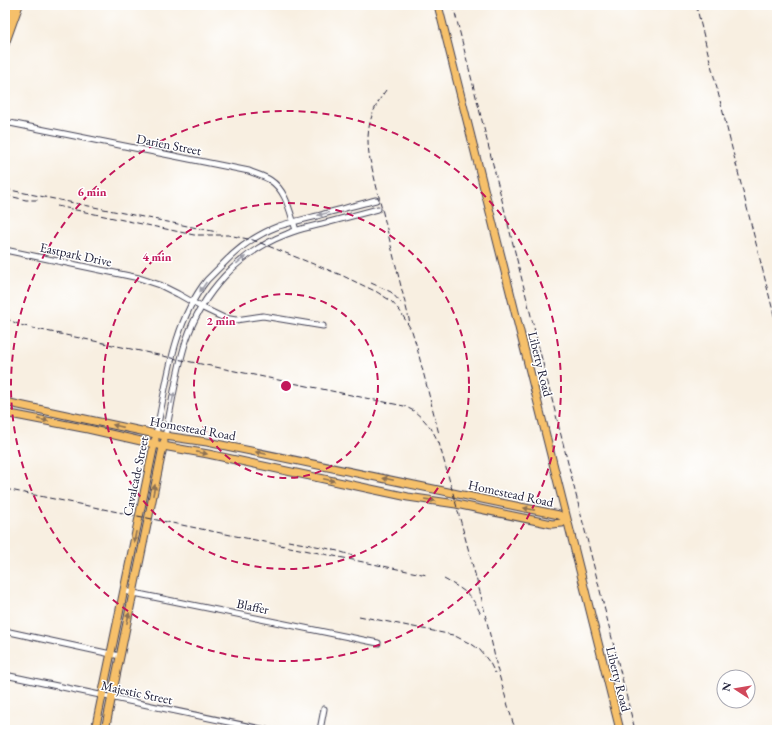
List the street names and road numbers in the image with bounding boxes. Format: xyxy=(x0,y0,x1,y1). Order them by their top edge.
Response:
street label: Darien Street xyxy=(135,130,203,159)
street label: Eastpark Drive xyxy=(38,239,113,270)
street label: Liberty Road xyxy=(524,330,557,399)
street label: Homestead Road xyxy=(149,413,238,444)
street label: Cavalcade Street xyxy=(119,435,152,518)
street label: Homestead Road xyxy=(467,476,556,511)
street label: Blaffer xyxy=(235,595,271,618)
street label: Liberty Road xyxy=(602,645,635,714)
street label: Majestic Street xyxy=(100,677,174,708)

